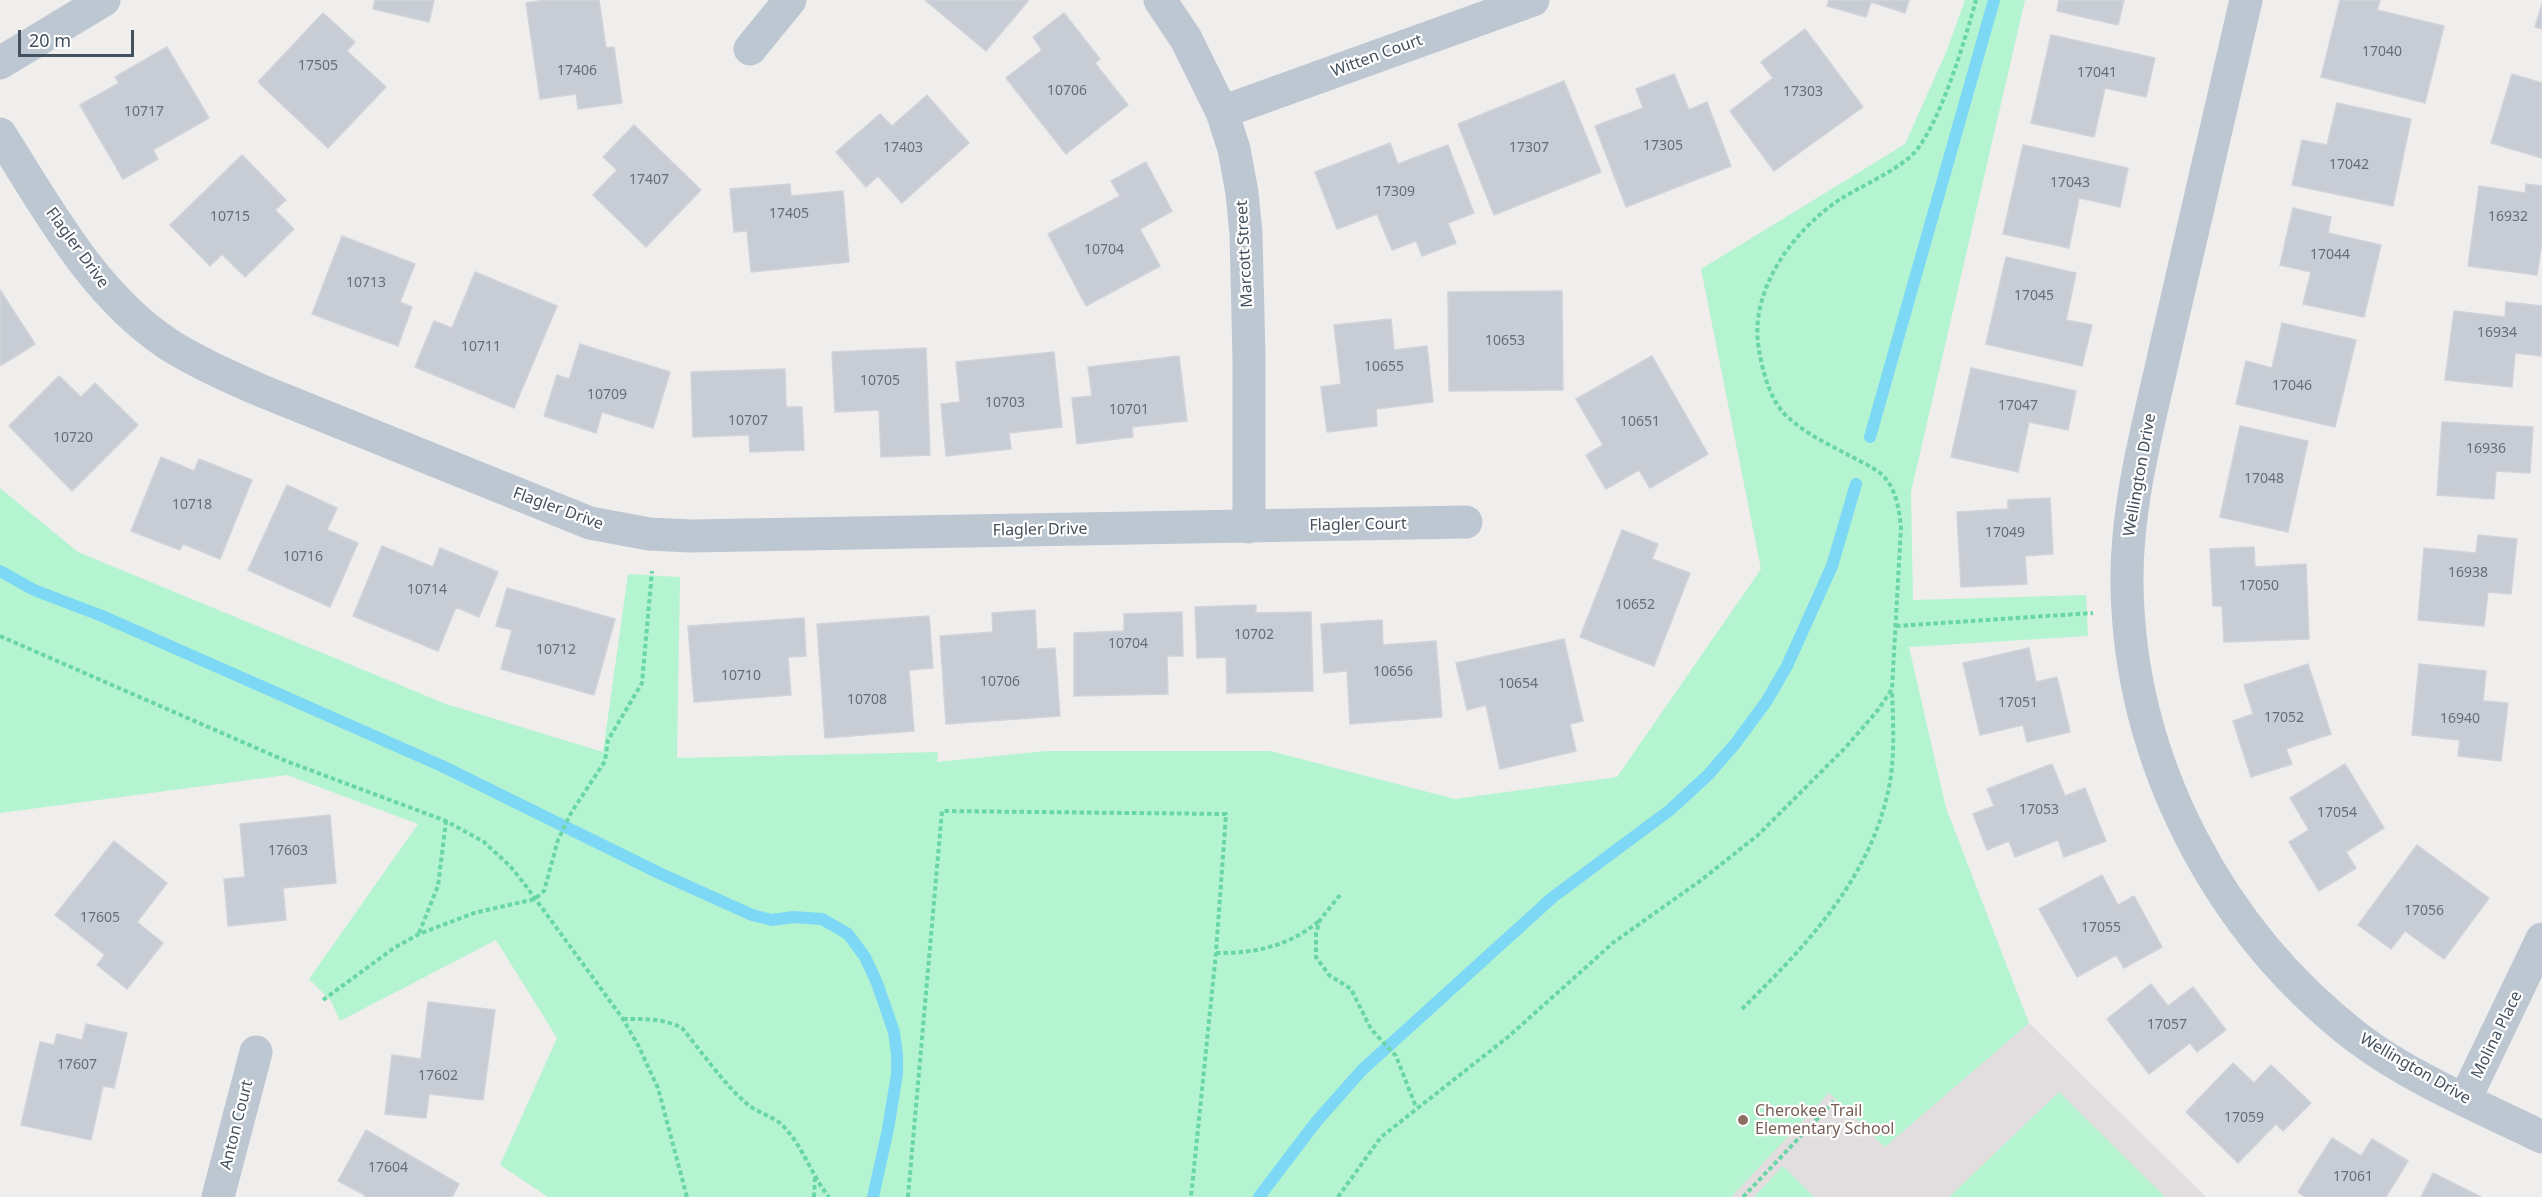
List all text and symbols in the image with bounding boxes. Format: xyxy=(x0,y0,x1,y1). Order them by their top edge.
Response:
scale bar xyxy=(21,18,136,56)
text: 20 m xyxy=(29,28,71,52)
street label: Witten Court xyxy=(1329,31,1425,81)
house number: 17040 xyxy=(2362,44,2402,60)
house number: 17505 xyxy=(298,58,338,74)
house number: 17406 xyxy=(557,63,597,79)
house number: 17041 xyxy=(2077,65,2117,81)
house number: 10706 xyxy=(1047,83,1087,99)
house number: 17303 xyxy=(1783,84,1823,100)
house number: 10717 xyxy=(124,104,164,120)
house number: 17305 xyxy=(1643,138,1683,154)
house number: 17403 xyxy=(883,140,923,156)
house number: 17307 xyxy=(1509,140,1549,156)
house number: 17042 xyxy=(2329,157,2369,173)
house number: 17407 xyxy=(629,172,669,188)
house number: 17043 xyxy=(2050,175,2090,191)
house number: 17309 xyxy=(1375,184,1415,200)
street label: Marcott Street xyxy=(1233,200,1257,308)
street label: Flagler Drive xyxy=(41,204,113,292)
house number: 17405 xyxy=(769,206,809,222)
house number: 10715 xyxy=(210,209,250,225)
house number: 16932 xyxy=(2488,209,2528,225)
house number: 10704 xyxy=(1084,242,1124,258)
house number: 17044 xyxy=(2310,247,2350,263)
house number: 10713 xyxy=(346,275,386,291)
house number: 17045 xyxy=(2014,288,2054,304)
house number: 16934 xyxy=(2477,325,2517,341)
house number: 10653 xyxy=(1485,333,1525,349)
house number: 10711 xyxy=(461,339,501,355)
house number: 10655 xyxy=(1364,359,1404,375)
house number: 10705 xyxy=(860,373,900,389)
house number: 17046 xyxy=(2272,378,2312,394)
house number: 10709 xyxy=(587,387,627,403)
house number: 10703 xyxy=(985,395,1025,411)
house number: 17047 xyxy=(1998,398,2038,414)
house number: 10701 xyxy=(1109,402,1149,418)
street label: Wellington Drive xyxy=(2120,412,2160,538)
house number: 10707 xyxy=(728,413,768,429)
house number: 10651 xyxy=(1620,414,1660,430)
house number: 10720 xyxy=(53,430,93,446)
house number: 16936 xyxy=(2466,441,2506,457)
house number: 17048 xyxy=(2244,471,2284,487)
street label: Flagler Drive xyxy=(510,484,606,534)
house number: 10718 xyxy=(172,497,212,513)
street label: Flagler Court xyxy=(1309,515,1407,535)
street label: Flagler Drive xyxy=(992,520,1088,540)
house number: 17049 xyxy=(1985,525,2025,541)
house number: 10716 xyxy=(283,549,323,565)
house number: 16938 xyxy=(2448,565,2488,581)
house number: 17050 xyxy=(2239,578,2279,594)
house number: 10714 xyxy=(407,582,447,598)
house number: 10652 xyxy=(1615,597,1655,613)
house number: 10702 xyxy=(1234,627,1274,643)
house number: 10704 xyxy=(1108,636,1148,652)
house number: 10712 xyxy=(536,642,576,658)
house number: 10656 xyxy=(1373,664,1413,680)
house number: 10710 xyxy=(721,668,761,684)
house number: 10706 xyxy=(980,674,1020,690)
house number: 10654 xyxy=(1498,676,1538,692)
house number: 10708 xyxy=(847,692,887,708)
house number: 17051 xyxy=(1998,695,2038,711)
house number: 17052 xyxy=(2264,710,2304,726)
house number: 16940 xyxy=(2440,711,2480,727)
house number: 17053 xyxy=(2019,802,2059,818)
house number: 17054 xyxy=(2317,805,2357,821)
house number: 17603 xyxy=(268,843,308,859)
house number: 17056 xyxy=(2404,903,2444,919)
house number: 17605 xyxy=(80,910,120,926)
house number: 17055 xyxy=(2081,920,2121,936)
street label: Molina Place xyxy=(2468,988,2526,1082)
house number: 17057 xyxy=(2147,1017,2187,1033)
street label: Wellington Drive xyxy=(2356,1029,2474,1109)
house number: 17607 xyxy=(57,1057,97,1073)
house number: 17602 xyxy=(418,1068,458,1084)
street label: Anton Court xyxy=(217,1078,257,1172)
place label: Cherokee Trail Elementary School xyxy=(1755,1101,1894,1139)
house number: 17059 xyxy=(2224,1110,2264,1126)
marker: Cherokee Trail Elementary School xyxy=(1736,1113,1750,1127)
house number: 17604 xyxy=(368,1160,408,1176)
house number: 17061 xyxy=(2333,1169,2373,1185)

